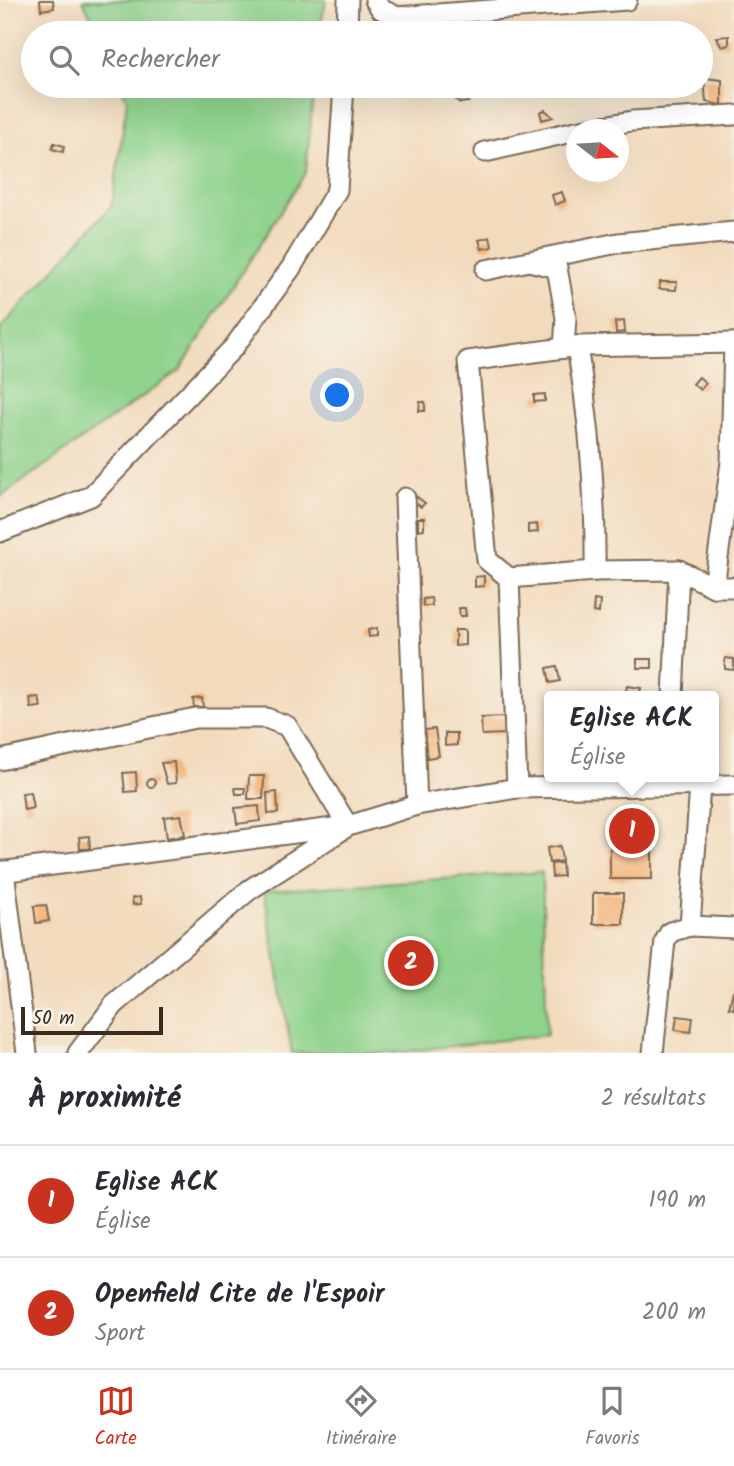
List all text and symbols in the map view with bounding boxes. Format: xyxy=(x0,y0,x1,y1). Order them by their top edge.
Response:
search box xyxy=(21,21,713,98)
text: Rechercher xyxy=(101,39,220,81)
icon: search xyxy=(45,41,83,79)
north arrow xyxy=(566,119,629,182)
your location xyxy=(320,378,354,412)
popup xyxy=(544,691,719,782)
text: Eglise ACK xyxy=(570,698,693,740)
text: Église xyxy=(570,740,625,776)
pin: 1 xyxy=(609,805,655,857)
pin: 2 xyxy=(388,937,434,989)
scale bar xyxy=(21,1004,163,1036)
text: 50 m xyxy=(32,1004,74,1034)
text: À proximité xyxy=(28,1075,181,1123)
text: 2 résultats xyxy=(601,1081,706,1117)
text: Eglise ACK xyxy=(95,1162,218,1204)
text: 1 xyxy=(48,1183,54,1219)
text: 190 m xyxy=(649,1183,706,1219)
text: Église xyxy=(95,1204,151,1240)
text: Openfield Cite de l'Espoir xyxy=(95,1274,384,1316)
text: 2 xyxy=(44,1295,58,1331)
text: 200 m xyxy=(642,1295,706,1331)
text: Sport xyxy=(95,1316,145,1352)
tab: Carte xyxy=(94,1382,137,1454)
tab: Itinéraire xyxy=(326,1382,396,1454)
tab: Favoris xyxy=(585,1382,640,1454)

